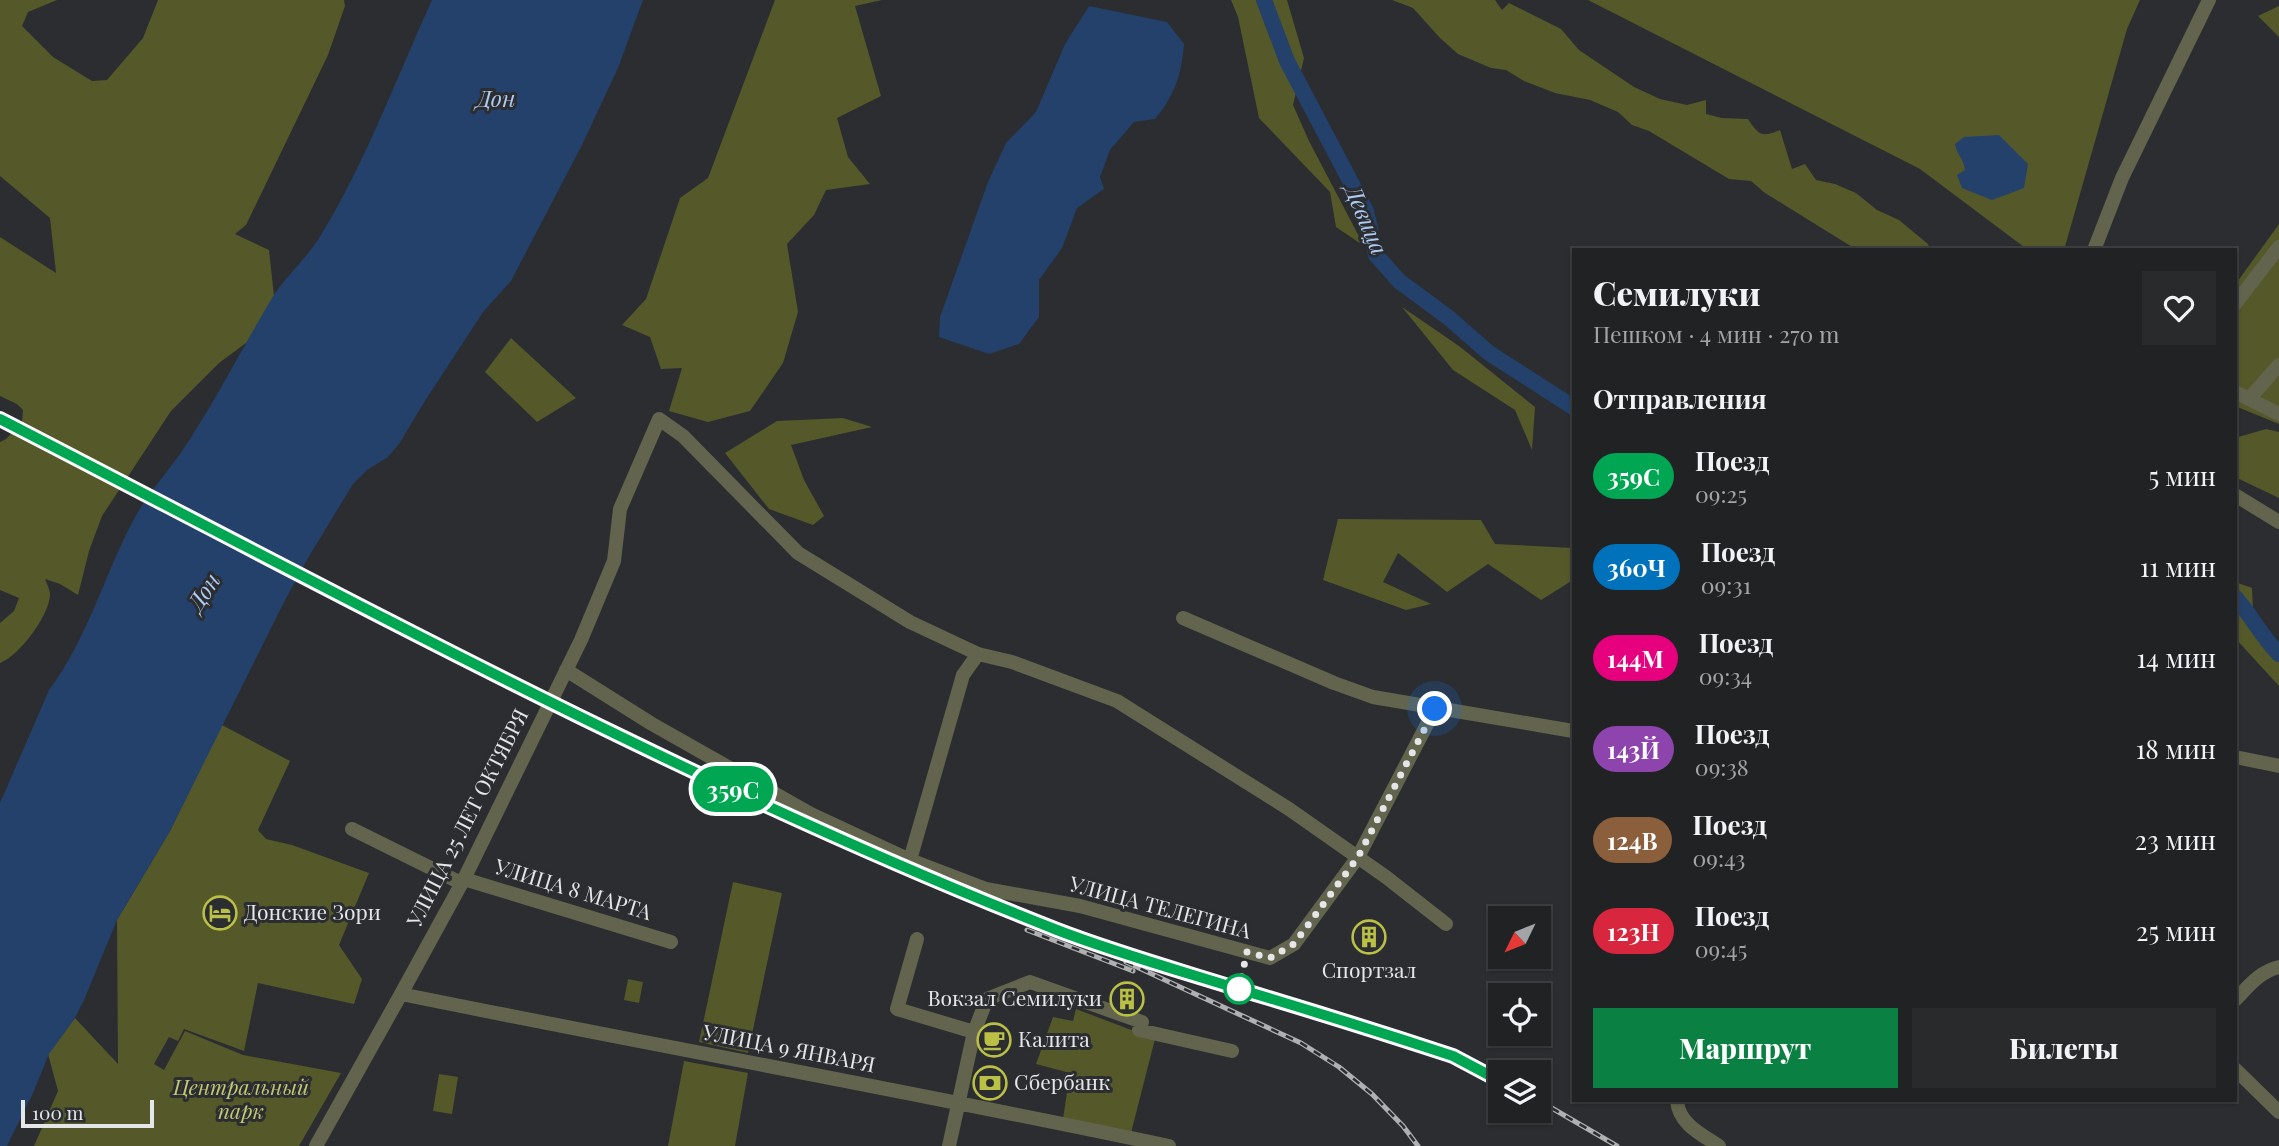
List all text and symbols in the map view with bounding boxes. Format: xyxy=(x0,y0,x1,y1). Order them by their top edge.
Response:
water label: Дон xyxy=(472,82,516,113)
water label: Девица xyxy=(1337,176,1396,259)
text: Семилуки xyxy=(1593,270,1760,314)
button: heart xyxy=(2142,271,2216,345)
text: Пешком · 4 мин · 270 m xyxy=(1593,318,1840,349)
text: Отправления xyxy=(1593,381,1767,416)
text: Поезд xyxy=(1695,443,1769,478)
text: 5 мин xyxy=(2148,458,2216,493)
text: 359С xyxy=(1607,460,1660,492)
text: 09:25 xyxy=(1695,478,1747,509)
text: Поезд xyxy=(1701,534,1775,569)
text: 11 мин xyxy=(2140,549,2216,584)
text: 360Ч xyxy=(1607,551,1666,583)
water label: Дон xyxy=(177,566,226,619)
text: 09:31 xyxy=(1701,569,1751,600)
text: Поезд xyxy=(1699,625,1773,660)
text: 14 мин xyxy=(2136,640,2216,675)
text: 144М xyxy=(1607,642,1664,674)
text: 09:34 xyxy=(1699,660,1752,691)
your location xyxy=(1417,691,1452,726)
street label: УЛИЦА 25 ЛЕТ ОКТЯБРЯ xyxy=(399,703,533,932)
text: Поезд xyxy=(1695,716,1769,751)
text: 18 мин xyxy=(2136,731,2216,766)
text: 143Й xyxy=(1607,733,1660,765)
text: 09:38 xyxy=(1695,751,1749,782)
line badge: 359С xyxy=(684,766,782,812)
text: 359С xyxy=(707,773,759,805)
text: Поезд xyxy=(1693,807,1767,842)
text: 23 мин xyxy=(2135,822,2216,857)
text: 124В xyxy=(1607,824,1658,856)
text: 09:43 xyxy=(1693,842,1746,873)
street label: УЛИЦА 8 МАРТА xyxy=(491,851,656,925)
street label: УЛИЦА ТЕЛЕГИНА xyxy=(1066,868,1255,944)
hotel icon: Донские Зори xyxy=(201,894,239,932)
place label: Донские Зори xyxy=(244,897,381,925)
text: Поезд xyxy=(1695,898,1769,933)
north arrow xyxy=(1488,906,1550,970)
map controls xyxy=(1488,906,1551,1123)
text: 25 мин xyxy=(2136,913,2216,948)
text: 123Н xyxy=(1607,915,1660,947)
building icon: Спортзал xyxy=(1350,918,1388,956)
text: 09:45 xyxy=(1695,933,1747,964)
place label: Спортзал xyxy=(1322,955,1417,983)
unlabelled marker xyxy=(1224,974,1254,1004)
building icon: Вокзал Семилуки xyxy=(1108,980,1146,1018)
place label: Вокзал Семилуки xyxy=(927,983,1102,1011)
button: locate xyxy=(1488,983,1551,1046)
button: Маршрут xyxy=(1593,1008,1898,1088)
button: Билеты xyxy=(1912,1008,2216,1088)
street label: УЛИЦА 9 ЯНВАРЯ xyxy=(700,1016,878,1077)
cafe icon: Калита xyxy=(975,1021,1013,1059)
place label: Калита xyxy=(1018,1024,1090,1052)
button: layers xyxy=(1488,1060,1551,1123)
bank icon: Сбербанк xyxy=(971,1064,1009,1102)
place label: Сбербанк xyxy=(1014,1067,1110,1095)
park label: Центральный парк xyxy=(172,1072,310,1124)
scale bar xyxy=(21,1097,154,1129)
text: 100 m xyxy=(32,1099,83,1125)

